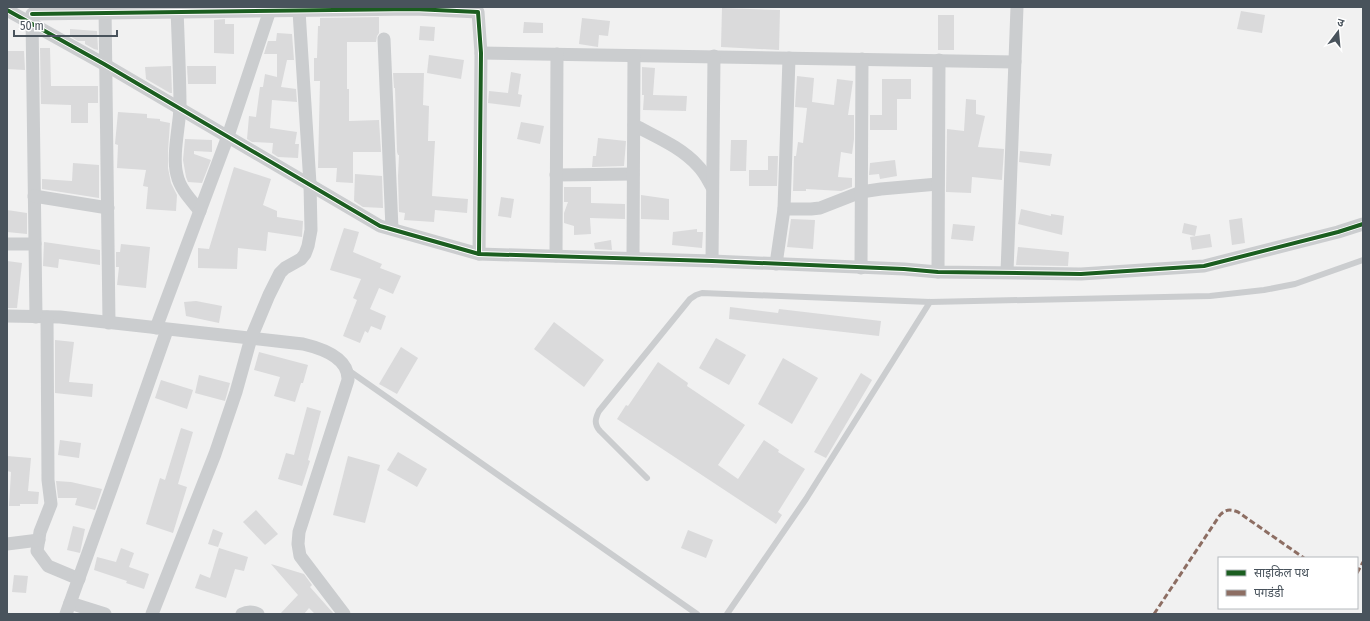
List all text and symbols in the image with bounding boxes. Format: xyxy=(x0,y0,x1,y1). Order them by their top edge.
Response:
scale bar xyxy=(14,12,117,38)
north arrow xyxy=(1318,12,1358,52)
text: उ xyxy=(1336,16,1346,30)
text: 50 m xyxy=(20,19,44,33)
legend xyxy=(1218,557,1358,609)
text: साइकिल पथ xyxy=(1254,565,1309,580)
text: पगडंडी xyxy=(1254,585,1284,600)

